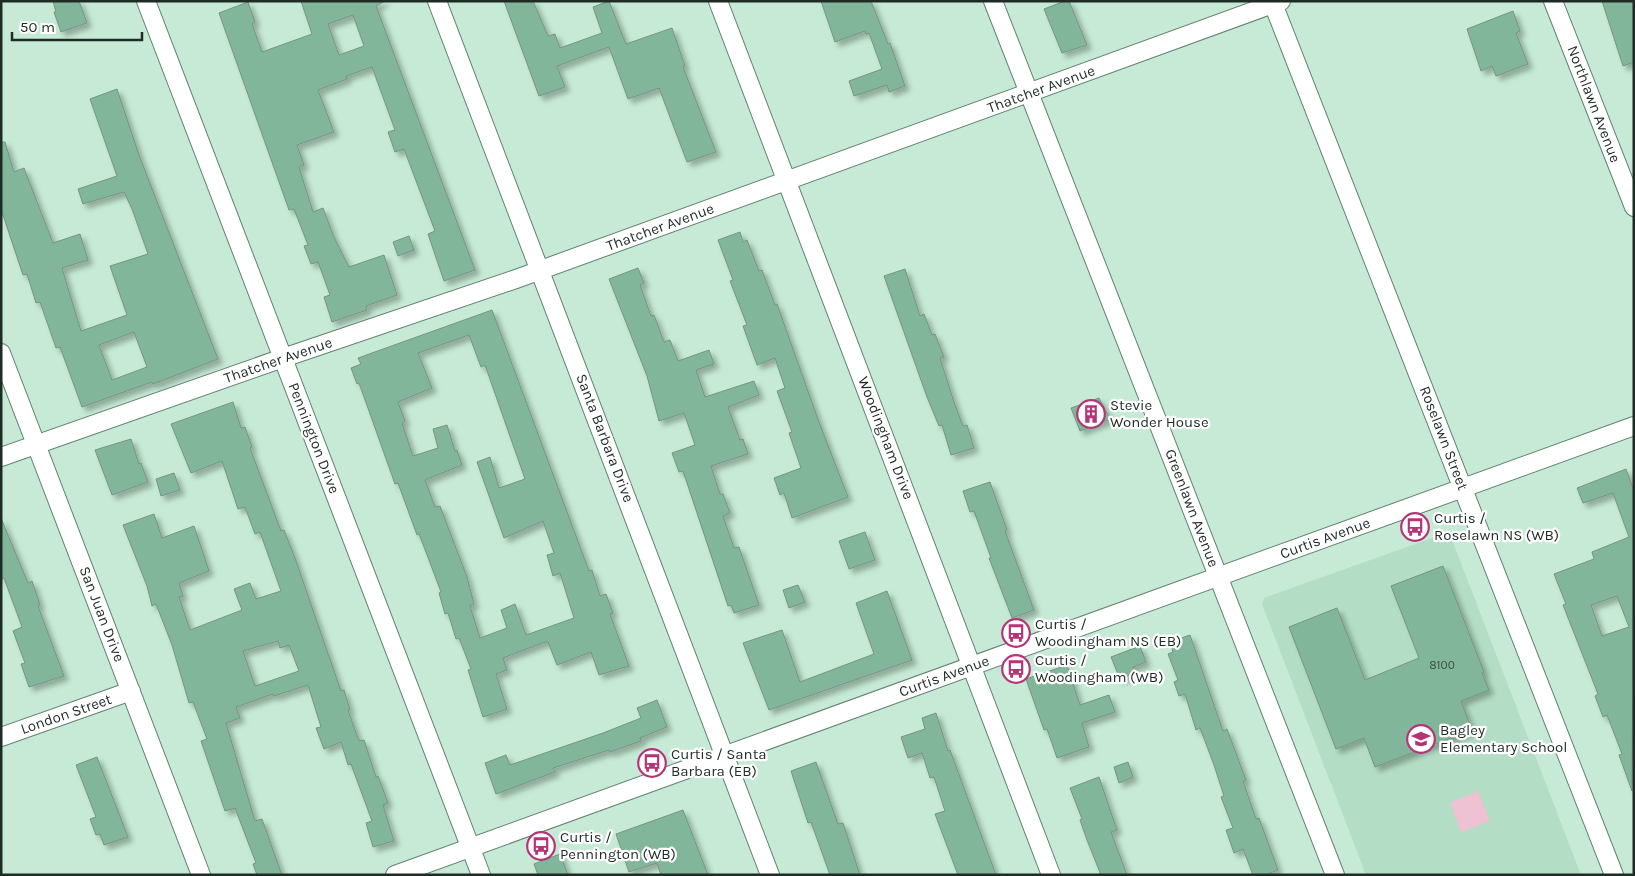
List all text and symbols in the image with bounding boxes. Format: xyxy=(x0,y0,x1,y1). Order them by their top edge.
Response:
scale bar xyxy=(12,10,142,42)
text: 50 m xyxy=(20,18,55,36)
street label: Northlawn Avenue xyxy=(1563,43,1625,165)
street label: Thatcher Avenue xyxy=(985,61,1097,117)
street label: Thatcher Avenue xyxy=(604,199,716,255)
street label: Thatcher Avenue xyxy=(222,333,334,387)
street label: Santa Barbara Drive xyxy=(572,371,638,505)
street label: Woodingham Drive xyxy=(854,374,918,502)
street label: Pennington Drive xyxy=(285,380,343,496)
street label: Roselawn Street xyxy=(1416,383,1472,493)
place label: Stevie Wonder House xyxy=(1110,396,1209,431)
building icon: Stevie Wonder House xyxy=(1076,399,1106,429)
street label: Greenlawn Avenue xyxy=(1161,446,1223,570)
place label: Curtis / Roselawn NS (WB) xyxy=(1434,509,1559,544)
bus stop icon: Curtis / Roselawn NS (WB) xyxy=(1400,512,1430,542)
street label: Curtis Avenue xyxy=(1277,513,1373,563)
street label: San Juan Drive xyxy=(76,564,128,664)
place label: Curtis / Woodingham NS (EB) xyxy=(1035,615,1181,650)
bus stop icon: Curtis / Woodingham NS (EB) xyxy=(1001,618,1031,648)
street label: Curtis Avenue xyxy=(896,651,992,701)
place label: Curtis / Woodingham (WB) xyxy=(1035,651,1164,686)
bus stop icon: Curtis / Woodingham (WB) xyxy=(1001,654,1031,684)
house number: 8100 xyxy=(1429,658,1455,672)
street label: London Street xyxy=(18,690,114,738)
place label: Bagley Elementary School xyxy=(1440,721,1567,756)
school or university icon: Bagley Elementary School xyxy=(1406,724,1436,754)
place label: Curtis / Santa Barbara (EB) xyxy=(671,745,767,780)
bus stop icon: Curtis / Santa Barbara (EB) xyxy=(637,748,667,778)
place label: Curtis / Pennington (WB) xyxy=(560,828,676,863)
bus stop icon: Curtis / Pennington (WB) xyxy=(526,831,556,861)

